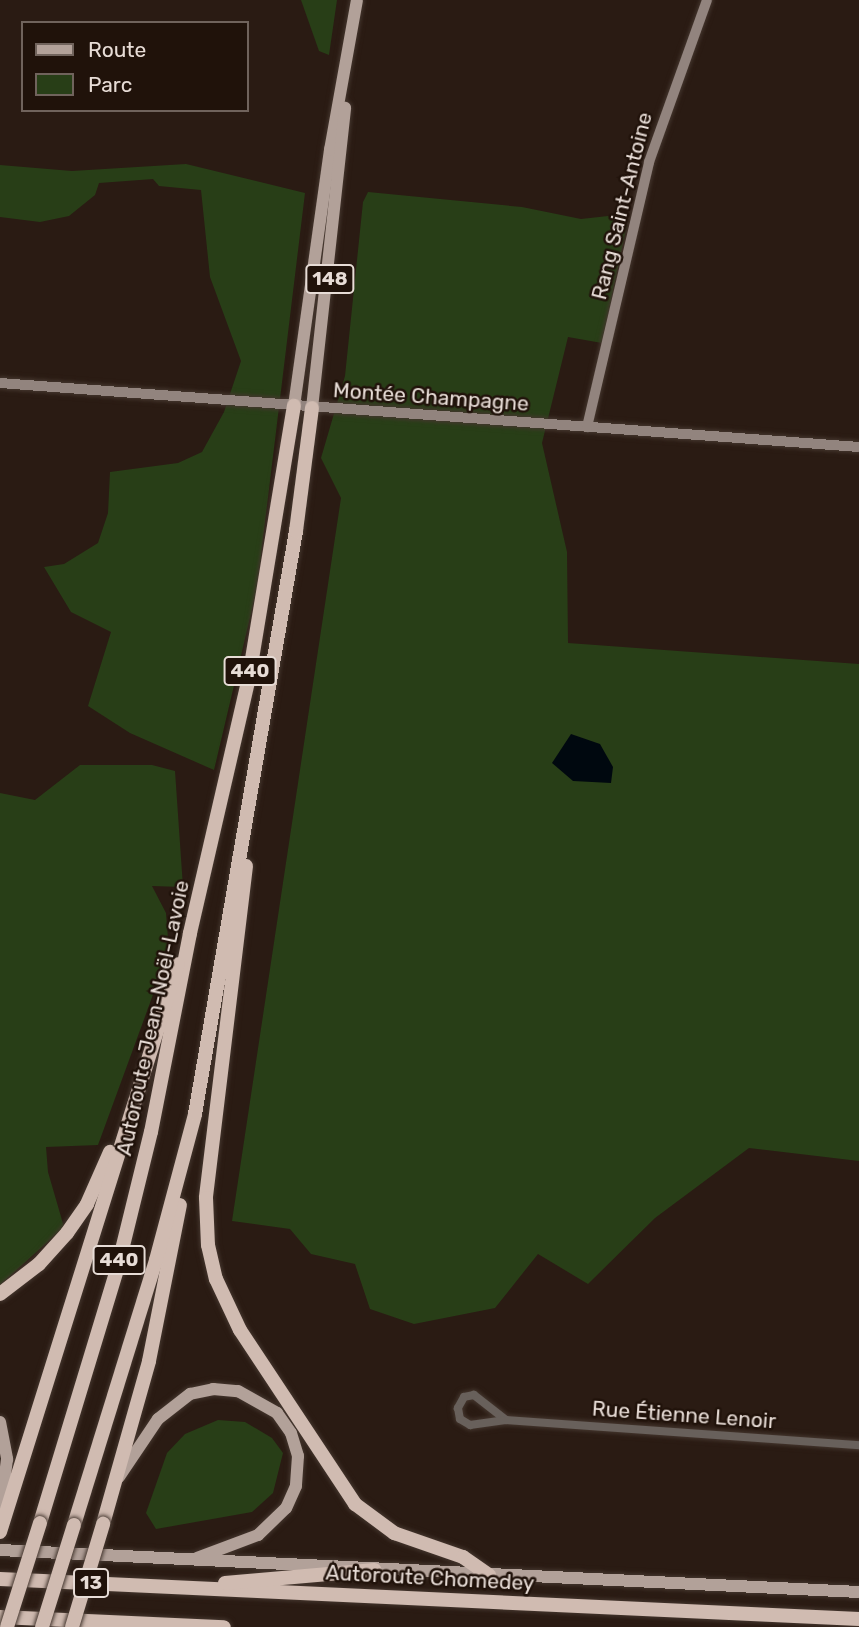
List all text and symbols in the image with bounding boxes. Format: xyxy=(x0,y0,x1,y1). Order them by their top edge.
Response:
legend xyxy=(21,21,248,112)
text: Route xyxy=(88,37,146,62)
text: Parc xyxy=(88,72,132,97)
street label: Rang Saint-Antoine xyxy=(587,110,657,302)
road number: 148 xyxy=(304,264,356,294)
street label: Montée Champagne xyxy=(332,378,530,416)
road number: 440 xyxy=(222,656,278,686)
street label: Autoroute Jean-Noël-Lavoie xyxy=(111,878,195,1158)
road number: 440 xyxy=(91,1244,147,1276)
street label: Rue Étienne Lenoir xyxy=(591,1396,777,1434)
street label: Autoroute Chomedey xyxy=(325,1560,535,1596)
road number: 13 xyxy=(72,1568,110,1598)

